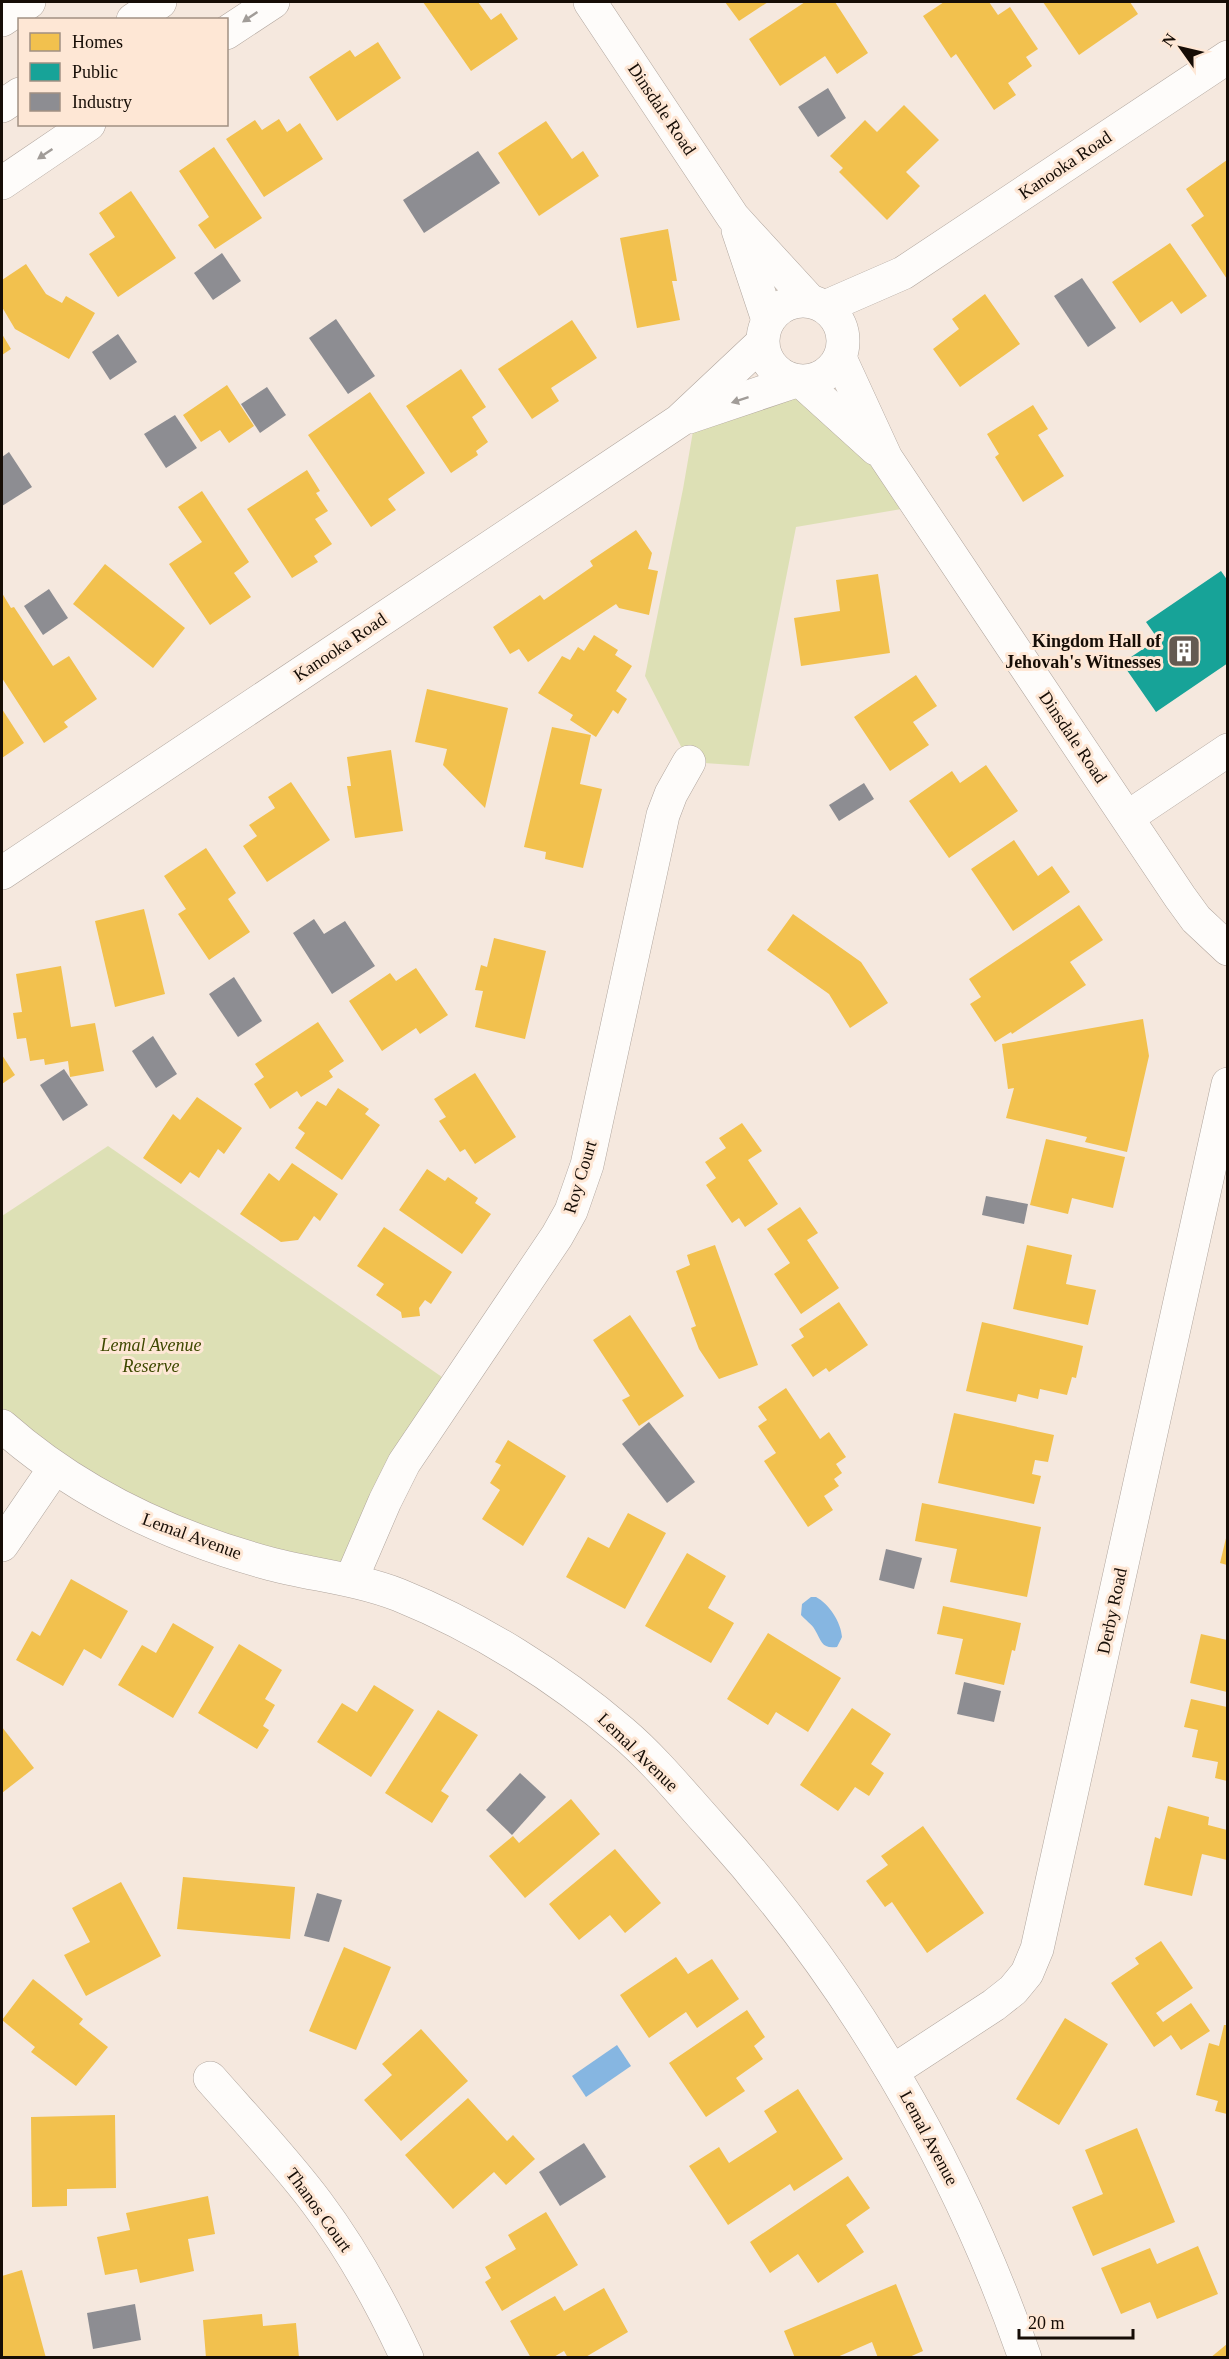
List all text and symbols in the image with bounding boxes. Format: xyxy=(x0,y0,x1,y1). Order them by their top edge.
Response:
one-way arrow xyxy=(242,11,258,23)
legend xyxy=(18,18,228,126)
north arrow xyxy=(1151,18,1211,78)
text: N xyxy=(1159,30,1180,49)
text: Homes xyxy=(72,32,123,52)
street label: Dinsdale Road xyxy=(624,59,700,159)
text: Public xyxy=(72,62,118,82)
text: Industry xyxy=(72,92,132,112)
street label: Kanooka Road xyxy=(1015,127,1115,203)
one-way arrow xyxy=(37,148,53,159)
one-way arrow xyxy=(731,396,749,405)
street label: Kanooka Road xyxy=(290,609,390,685)
place label: Kingdom Hall of Jehovah's Witnesses xyxy=(1005,631,1162,672)
building icon: Kingdom Hall of Jehovah's Witnesses xyxy=(1166,633,1202,669)
street label: Dinsdale Road xyxy=(1035,687,1111,787)
street label: Roy Court xyxy=(559,1138,601,1216)
park label: Lemal Avenue Reserve xyxy=(99,1335,202,1376)
street label: Lemal Avenue xyxy=(140,1509,244,1563)
street label: Derby Road xyxy=(1093,1566,1131,1656)
street label: Lemal Avenue xyxy=(594,1709,682,1795)
street label: Lemal Avenue xyxy=(896,2087,962,2189)
street label: Thanos Court xyxy=(282,2164,356,2256)
scale bar xyxy=(1019,2302,1133,2340)
text: 20 m xyxy=(1028,2313,1065,2333)

